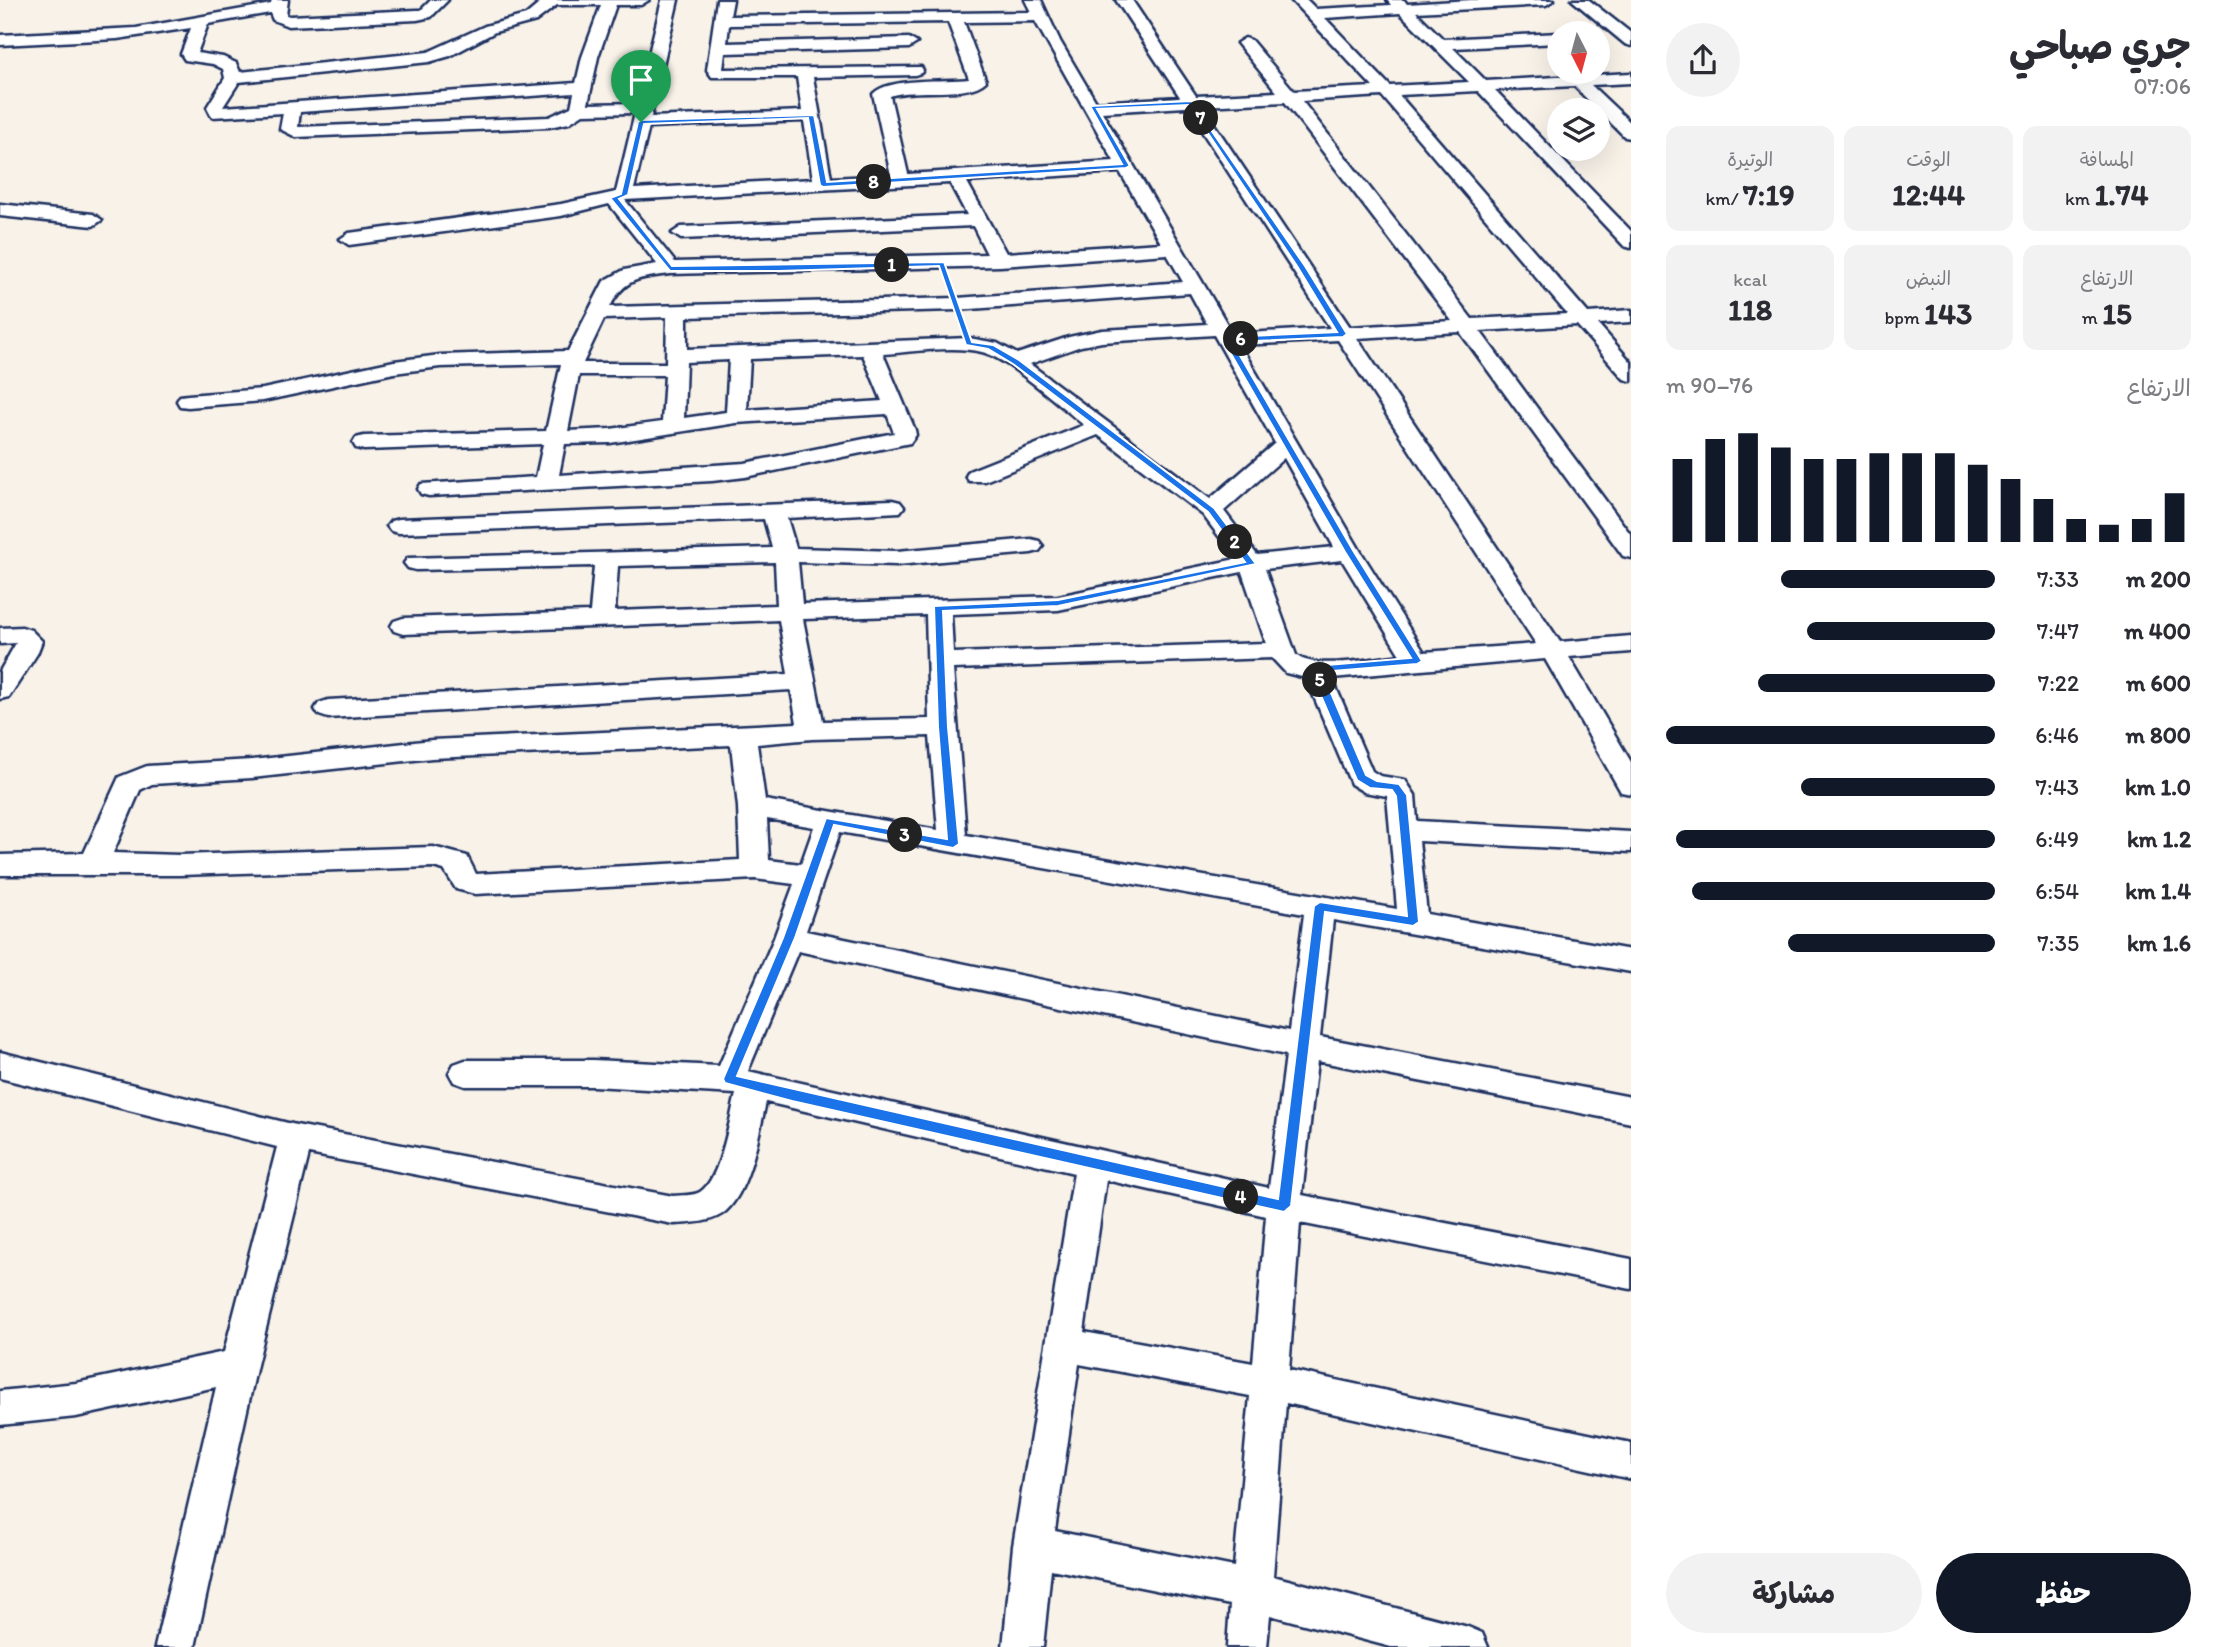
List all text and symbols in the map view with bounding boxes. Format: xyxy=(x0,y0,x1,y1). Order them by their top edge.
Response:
north arrow xyxy=(1547,21,1610,84)
map controls xyxy=(1547,21,1610,161)
button: share xyxy=(1666,23,1740,97)
text: جري صباحي xyxy=(2009,23,2191,69)
pin xyxy=(611,50,671,122)
icon: arrive xyxy=(622,61,660,99)
text: 07:06 xyxy=(2133,72,2191,100)
button: layers xyxy=(1547,98,1610,161)
pin: 7 xyxy=(1184,100,1218,136)
text: 7 xyxy=(1196,106,1205,129)
text: الوتيرة xyxy=(1727,148,1773,171)
text: الوقت xyxy=(1906,148,1951,171)
text: المسافة xyxy=(2080,148,2134,171)
pin: 8 xyxy=(856,164,892,200)
text: 8 xyxy=(868,170,879,193)
text: 7:19 xyxy=(1743,176,1795,213)
text: 12:44 xyxy=(1892,176,1965,213)
text: 1.74 xyxy=(2094,176,2149,213)
text: /km xyxy=(1706,187,1743,210)
text: km xyxy=(2065,187,2094,210)
pin: 1 xyxy=(874,247,910,282)
text: 1 xyxy=(887,253,896,276)
text: النبض xyxy=(1906,267,1951,290)
text: الارتفاع xyxy=(2080,267,2133,290)
text: kcal xyxy=(1733,268,1767,291)
text: 118 xyxy=(1728,291,1772,328)
text: 143 xyxy=(1924,295,1972,332)
text: 15 xyxy=(2102,295,2132,332)
text: bpm xyxy=(1885,306,1924,329)
text: m xyxy=(2082,306,2102,329)
pin: 6 xyxy=(1224,322,1258,356)
text: 6 xyxy=(1235,327,1246,350)
text: 76–90 m xyxy=(1666,371,1753,399)
text: الارتفاع xyxy=(2127,374,2191,402)
pin: 2 xyxy=(1218,524,1252,560)
text: 2 xyxy=(1230,530,1240,553)
text: 7:33 xyxy=(2037,565,2079,593)
text: 200 m xyxy=(2126,565,2191,593)
text: 7:47 xyxy=(2037,617,2079,645)
text: 400 m xyxy=(2124,617,2191,645)
pin: 5 xyxy=(1302,662,1338,698)
text: 5 xyxy=(1315,668,1324,691)
text: 7:22 xyxy=(2038,669,2079,697)
text: 600 m xyxy=(2126,669,2191,697)
text: 6:46 xyxy=(2035,721,2079,749)
text: 800 m xyxy=(2126,721,2191,749)
text: 7:43 xyxy=(2036,773,2079,801)
text: 1.0 km xyxy=(2125,773,2191,801)
pin: 3 xyxy=(888,818,922,852)
text: 3 xyxy=(899,823,910,846)
text: 6:49 xyxy=(2035,825,2079,853)
text: 1.2 km xyxy=(2127,825,2191,853)
text: 6:54 xyxy=(2035,877,2079,905)
text: 1.4 km xyxy=(2125,877,2191,905)
text: 7:35 xyxy=(2037,929,2079,957)
text: 1.6 km xyxy=(2127,929,2191,957)
pin: 4 xyxy=(1224,1180,1258,1214)
text: 4 xyxy=(1235,1185,1246,1208)
button: مشاركة xyxy=(1666,1553,1922,1633)
button: حفظ xyxy=(1936,1553,2191,1633)

